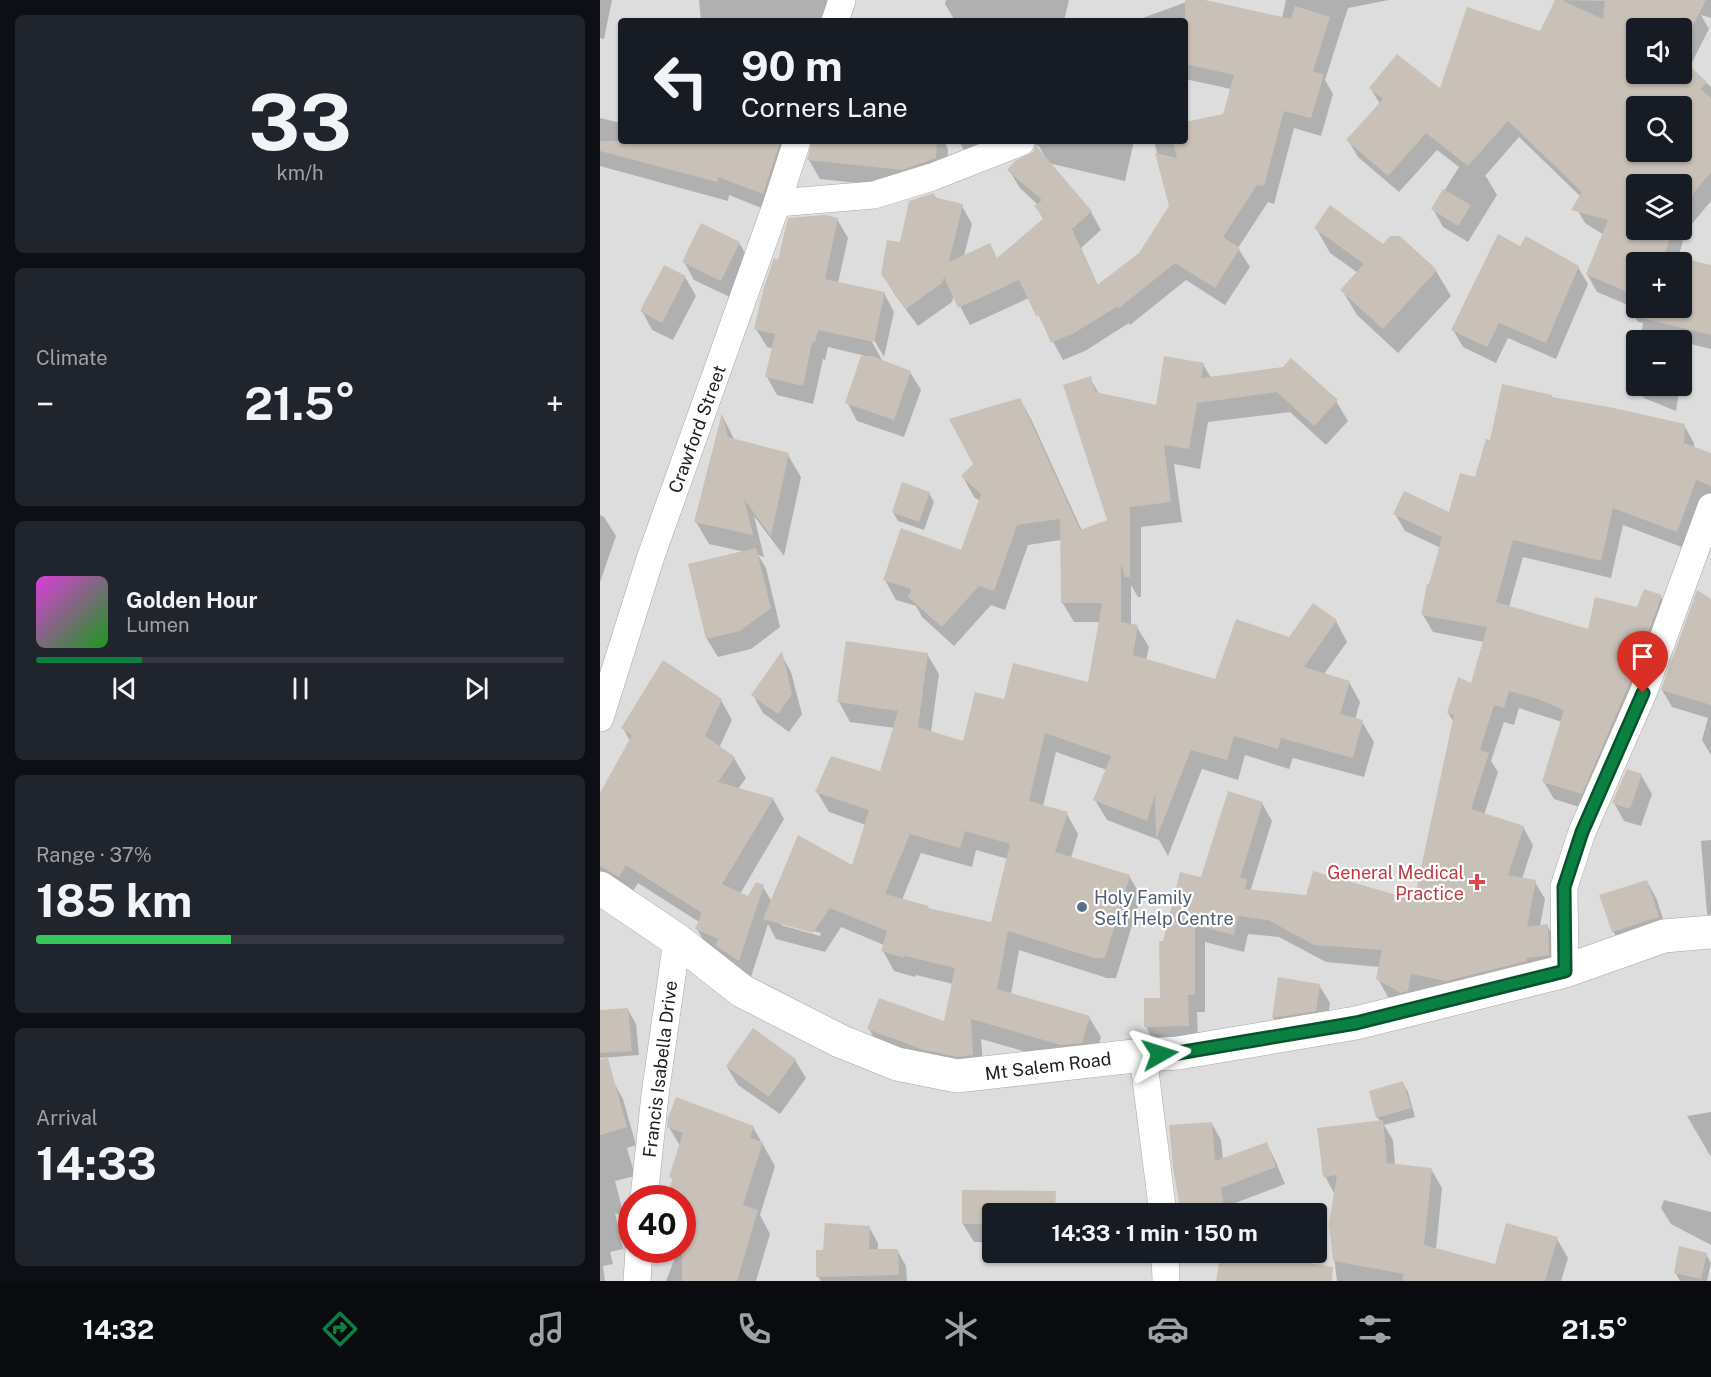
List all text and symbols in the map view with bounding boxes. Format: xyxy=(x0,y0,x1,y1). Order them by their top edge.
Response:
map controls xyxy=(1626,18,1692,396)
button: sound xyxy=(1626,18,1692,84)
text: 90 m xyxy=(741,41,843,90)
icon: left xyxy=(642,42,720,120)
text: 33 xyxy=(248,76,352,168)
text: Corners Lane xyxy=(741,91,908,123)
button: search xyxy=(1626,96,1692,162)
text: km/h xyxy=(276,161,324,185)
button: layers xyxy=(1626,174,1692,240)
button: + xyxy=(1626,252,1692,318)
button: − xyxy=(1626,330,1692,396)
text: Climate xyxy=(36,346,108,370)
street label: Crawford Street xyxy=(664,362,730,496)
text: 21.5° xyxy=(244,377,356,430)
text: − xyxy=(36,385,54,423)
text: + xyxy=(546,385,564,423)
text: Golden Hour xyxy=(126,587,257,613)
text: Lumen xyxy=(126,613,190,637)
pin xyxy=(1617,631,1668,693)
icon: arrive xyxy=(1626,640,1659,673)
icon: previous xyxy=(108,672,141,705)
icon: pause xyxy=(284,672,317,705)
icon: next xyxy=(460,672,493,705)
text: Range · 37% xyxy=(36,843,152,867)
place label: General Medical Practice xyxy=(1327,862,1464,904)
marker: General Medical Practice xyxy=(1468,873,1486,891)
text: 185 km xyxy=(36,874,192,927)
place label: Holy Family Self Help Centre xyxy=(1094,887,1234,929)
marker: Holy Family Self Help Centre xyxy=(1075,900,1089,914)
street label: Francis Isabella Drive xyxy=(639,979,681,1159)
position arrow xyxy=(1128,1022,1192,1086)
street label: Mt Salem Road xyxy=(984,1048,1112,1084)
text: Arrival xyxy=(36,1106,98,1130)
text: 14:33 xyxy=(36,1137,157,1190)
speed limit sign: 40 xyxy=(618,1185,696,1263)
text: 14:33 · 1 min · 150 m xyxy=(1051,1220,1258,1246)
icon: directions xyxy=(319,1308,361,1350)
icon: music xyxy=(526,1308,568,1350)
icon: phone xyxy=(733,1308,775,1350)
icon: climate xyxy=(940,1308,982,1350)
icon: car xyxy=(1147,1308,1189,1350)
icon: filters xyxy=(1354,1308,1396,1350)
text: 14:32 xyxy=(83,1313,154,1345)
text: 21.5° xyxy=(1561,1313,1628,1345)

